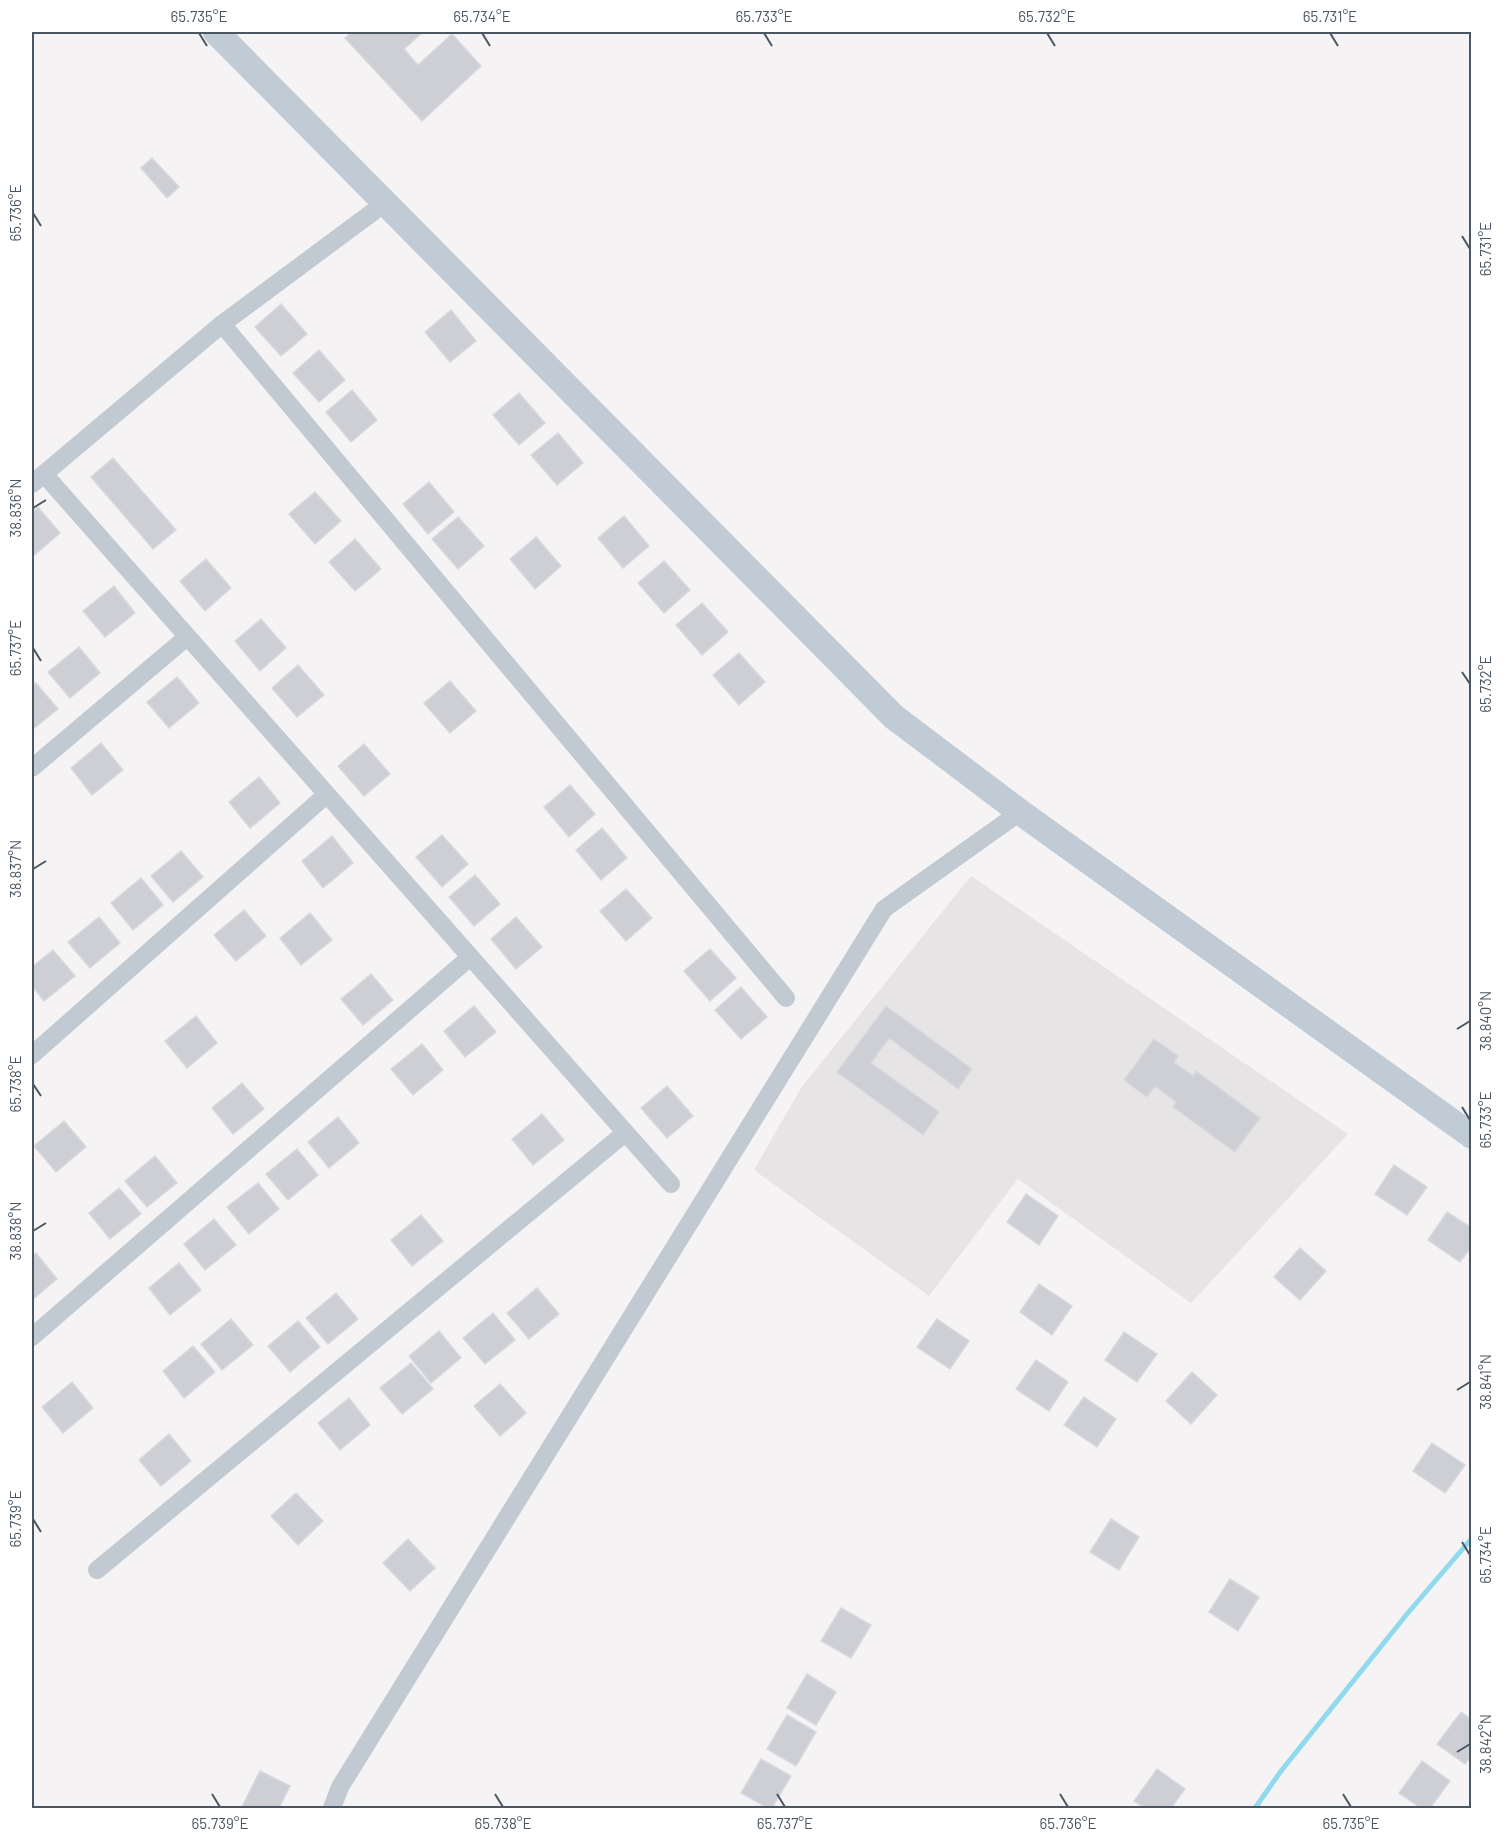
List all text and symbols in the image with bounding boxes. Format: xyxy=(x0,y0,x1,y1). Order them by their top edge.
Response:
text: 65.735°E xyxy=(171,7,227,25)
text: 65.734°E xyxy=(453,7,511,25)
text: 65.733°E xyxy=(736,7,792,25)
text: 65.732°E xyxy=(1018,7,1076,25)
text: 65.731°E xyxy=(1303,7,1357,25)
text: 65.736°E xyxy=(6,185,24,241)
text: 65.731°E xyxy=(1476,222,1494,276)
text: 38.836°N xyxy=(6,479,24,537)
text: 65.737°E xyxy=(6,620,24,676)
text: 65.732°E xyxy=(1476,655,1494,713)
text: 38.837°N xyxy=(6,840,24,898)
text: 38.840°N xyxy=(1476,991,1494,1051)
text: 65.738°E xyxy=(6,1055,24,1113)
text: 65.733°E xyxy=(1476,1092,1494,1148)
text: 38.838°N xyxy=(6,1202,24,1260)
text: 38.841°N xyxy=(1476,1354,1494,1410)
text: 65.739°E xyxy=(6,1490,24,1548)
text: 65.734°E xyxy=(1476,1526,1494,1584)
text: 38.842°N xyxy=(1476,1714,1494,1774)
text: 65.739°E xyxy=(191,1814,249,1832)
text: 65.738°E xyxy=(474,1814,532,1832)
text: 65.737°E xyxy=(757,1814,813,1832)
text: 65.736°E xyxy=(1040,1814,1096,1832)
text: 65.735°E xyxy=(1323,1814,1379,1832)

